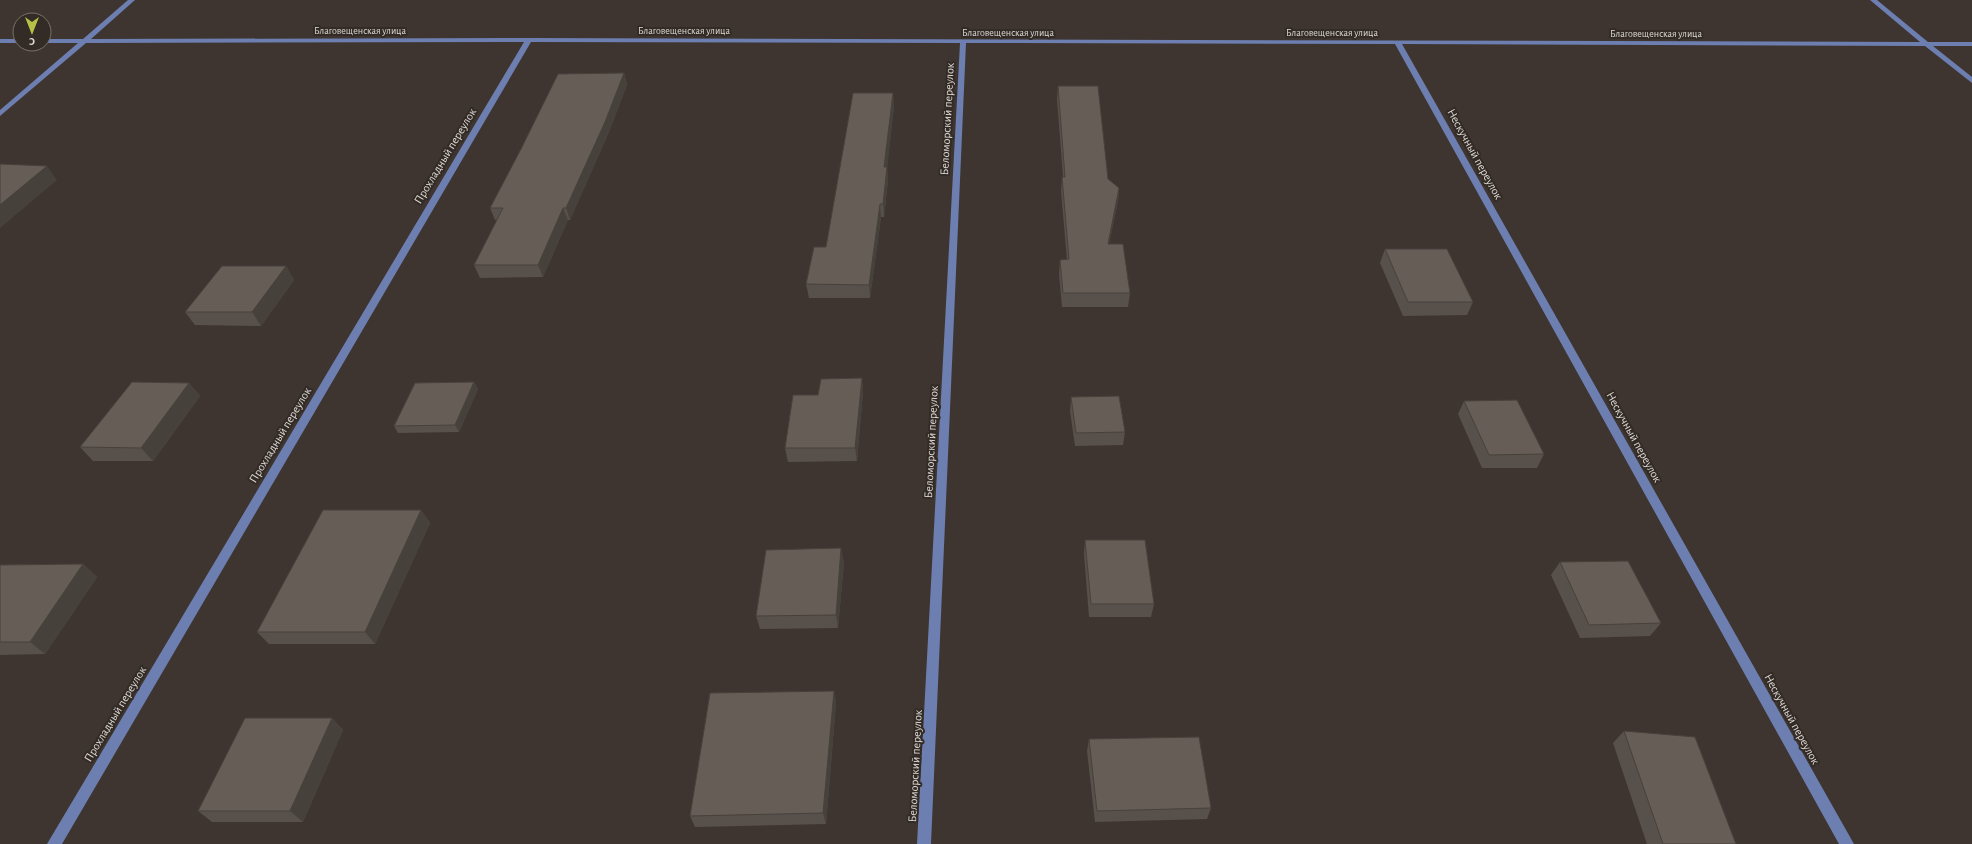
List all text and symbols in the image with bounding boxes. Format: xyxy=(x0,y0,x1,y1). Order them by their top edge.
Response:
north arrow xyxy=(12,12,52,52)
street label: Благовещенская улица xyxy=(314,26,407,36)
street label: Благовещенская улица xyxy=(638,26,731,36)
street label: Благовещенская улица xyxy=(962,28,1055,38)
street label: Благовещенская улица xyxy=(1286,28,1379,38)
street label: Благовещенская улица xyxy=(1610,29,1703,39)
text: С xyxy=(29,36,35,47)
street label: Беломорский переулок xyxy=(938,62,957,176)
street label: Прохладный переулок xyxy=(412,106,479,206)
street label: Нескучный переулок xyxy=(1444,107,1505,202)
street label: Прохладный переулок xyxy=(247,385,314,485)
street label: Беломорский переулок xyxy=(922,385,941,499)
street label: Нескучный переулок xyxy=(1603,390,1664,485)
street label: Прохладный переулок xyxy=(82,664,149,764)
street label: Нескучный переулок xyxy=(1761,672,1822,767)
street label: Беломорский переулок xyxy=(906,709,925,823)

